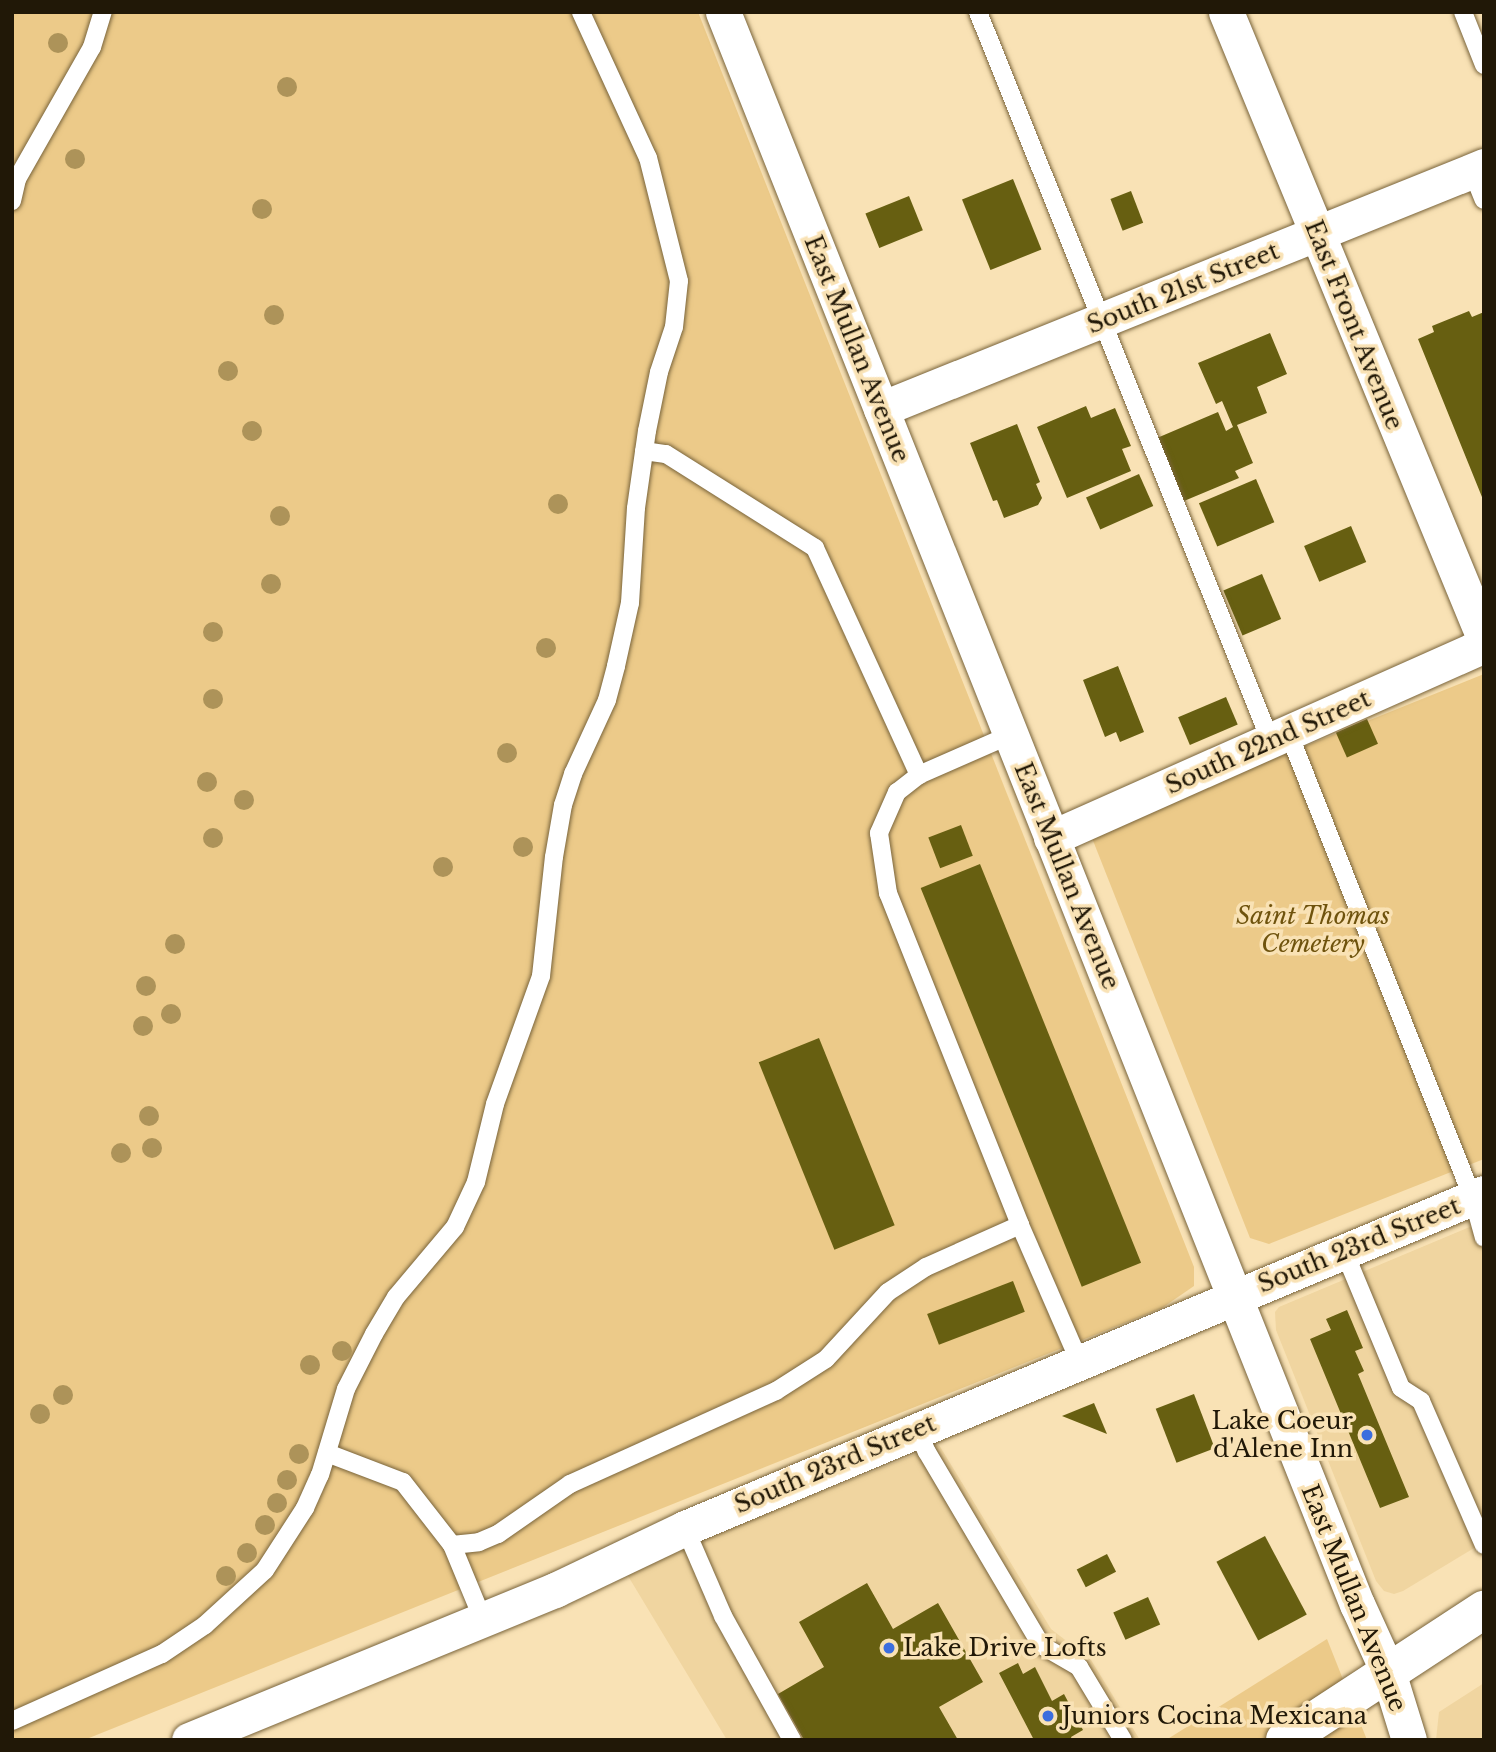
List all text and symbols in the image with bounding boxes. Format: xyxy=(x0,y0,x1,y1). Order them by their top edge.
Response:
street label: East Front Avenue xyxy=(1299,216,1409,434)
street label: East Mullan Avenue xyxy=(798,231,916,467)
street label: South 21st Street xyxy=(1083,236,1283,340)
street label: South 22nd Street xyxy=(1161,684,1375,800)
street label: East Mullan Avenue xyxy=(1008,758,1126,994)
park label: Saint Thomas Cemetery xyxy=(1236,902,1390,958)
street label: South 23rd Street xyxy=(1254,1191,1464,1299)
place label: Lake Coeur d'Alene Inn xyxy=(1211,1407,1353,1463)
street label: South 23rd Street xyxy=(730,1409,940,1519)
marker: Lake Coeur d'Alene Inn xyxy=(1359,1427,1375,1443)
street label: East Mullan Avenue xyxy=(1295,1480,1413,1716)
place label: Lake Drive Lofts xyxy=(903,1634,1107,1662)
marker: Lake Drive Lofts xyxy=(881,1640,897,1656)
place label: Juniors Cocina Mexicana xyxy=(1062,1702,1367,1730)
marker: Juniors Cocina Mexicana xyxy=(1040,1708,1056,1724)

